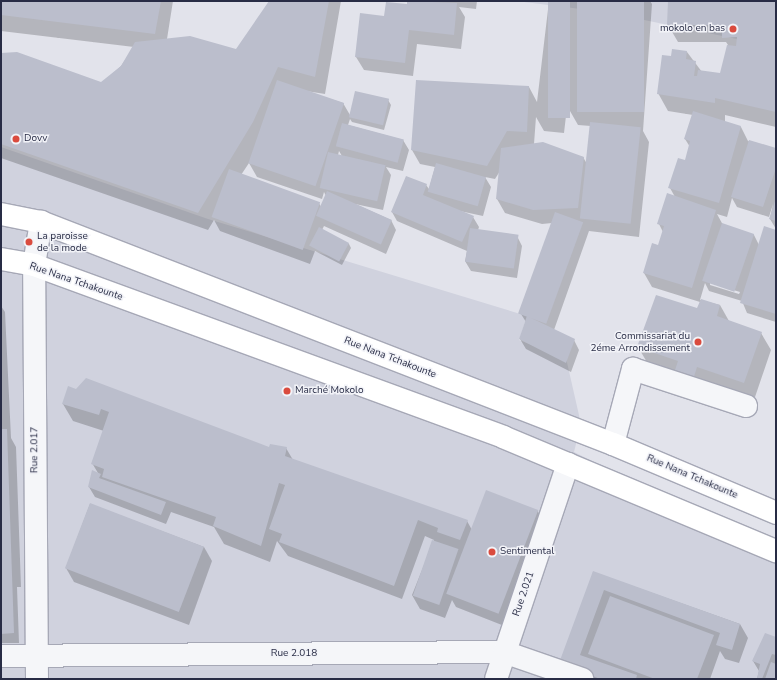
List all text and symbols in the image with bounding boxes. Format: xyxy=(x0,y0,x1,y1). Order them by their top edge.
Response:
place label: mokolo en bas xyxy=(660,23,725,35)
marker: mokolo en bas xyxy=(728,24,738,34)
place label: Dovv xyxy=(24,133,47,145)
marker: Dovv xyxy=(11,134,21,144)
place label: La paroisse de la mode xyxy=(37,230,88,254)
marker: La paroisse de la mode xyxy=(24,237,34,247)
street label: Rue Nana Tchakounte xyxy=(28,260,124,304)
place label: Commissariat du 2éme Arrondissement xyxy=(590,330,690,354)
street label: Rue Nana Tchakounte xyxy=(342,335,438,381)
marker: Commissariat du 2éme Arrondissement xyxy=(693,337,703,347)
place label: Marché Mokolo xyxy=(295,385,364,397)
marker: Marché Mokolo xyxy=(282,386,292,396)
street label: Rue 2.017 xyxy=(29,427,41,473)
street label: Rue Nana Tchakounte xyxy=(645,452,739,502)
place label: Sentimental xyxy=(500,546,554,558)
marker: Sentimental xyxy=(487,547,497,557)
street label: Rue 2.021 xyxy=(511,570,537,618)
street label: Rue 2.018 xyxy=(271,648,317,660)

